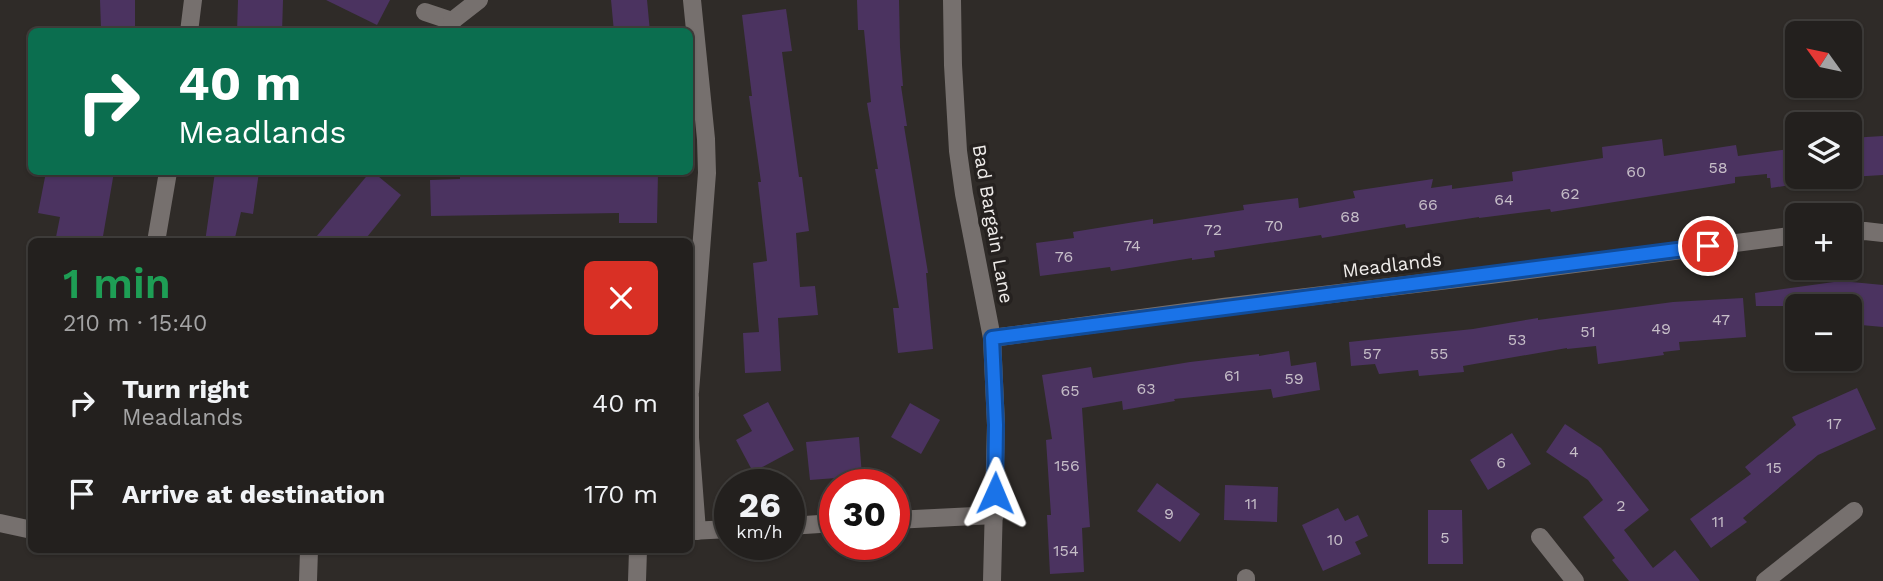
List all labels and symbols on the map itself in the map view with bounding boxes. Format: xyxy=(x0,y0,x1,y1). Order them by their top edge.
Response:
north arrow xyxy=(1785,21,1862,98)
street label: Bad Bargain Lane xyxy=(968,143,1018,305)
house number: 58 xyxy=(1708,158,1728,177)
house number: 60 xyxy=(1626,162,1646,181)
house number: 62 xyxy=(1560,184,1580,203)
house number: 64 xyxy=(1494,190,1514,209)
house number: 66 xyxy=(1418,195,1438,214)
house number: 68 xyxy=(1340,207,1360,226)
house number: 70 xyxy=(1265,216,1283,235)
pin xyxy=(1678,216,1738,276)
house number: 72 xyxy=(1204,220,1222,239)
house number: 74 xyxy=(1123,236,1141,255)
house number: 76 xyxy=(1055,247,1073,266)
street label: Meadlands xyxy=(1341,247,1443,283)
house number: 47 xyxy=(1712,310,1730,329)
house number: 49 xyxy=(1651,319,1671,338)
house number: 51 xyxy=(1580,322,1596,341)
house number: 53 xyxy=(1508,330,1526,349)
house number: 57 xyxy=(1363,344,1381,363)
house number: 55 xyxy=(1430,344,1448,363)
house number: 61 xyxy=(1224,366,1240,385)
house number: 59 xyxy=(1284,369,1304,388)
house number: 63 xyxy=(1136,379,1156,398)
house number: 65 xyxy=(1060,381,1080,400)
house number: 17 xyxy=(1826,414,1842,433)
house number: 4 xyxy=(1569,442,1579,461)
house number: 6 xyxy=(1496,453,1506,472)
position arrow xyxy=(958,456,1032,530)
house number: 156 xyxy=(1054,456,1080,475)
house number: 15 xyxy=(1766,458,1782,477)
speed limit sign: 30 xyxy=(819,469,910,560)
house number: 11 xyxy=(1245,494,1257,513)
house number: 2 xyxy=(1616,496,1626,515)
house number: 9 xyxy=(1164,504,1174,523)
house number: 11 xyxy=(1712,512,1724,531)
house number: 5 xyxy=(1440,528,1450,547)
house number: 10 xyxy=(1327,530,1343,549)
house number: 154 xyxy=(1053,541,1079,560)

